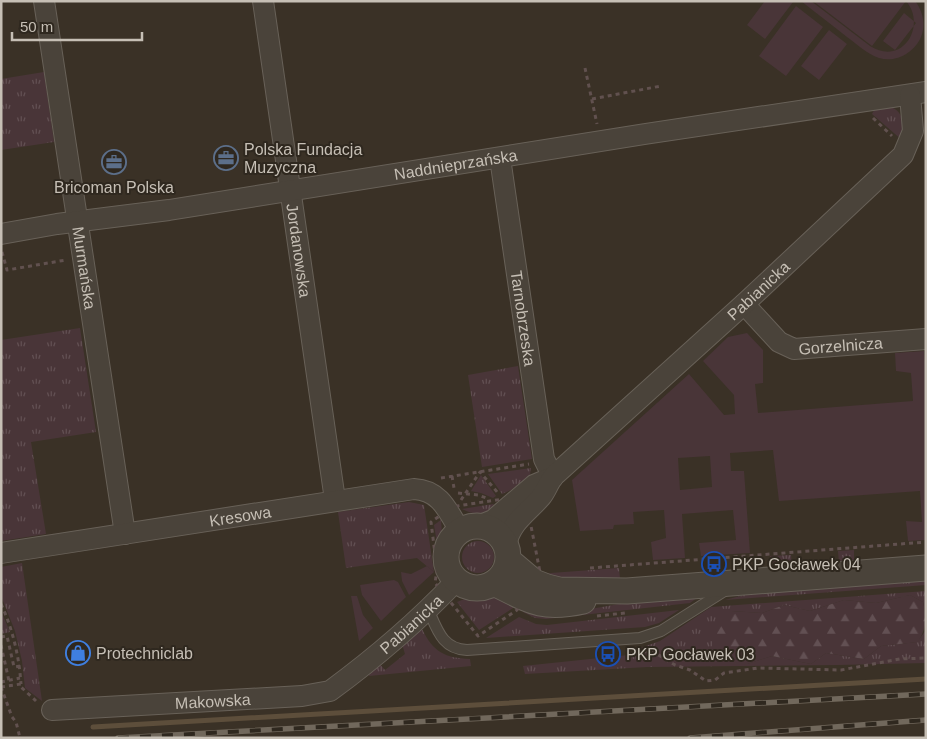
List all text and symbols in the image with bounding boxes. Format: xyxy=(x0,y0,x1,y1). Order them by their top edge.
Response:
scale bar xyxy=(12,10,142,42)
text: 50 m xyxy=(20,18,53,35)
place label: Polska Fundacja Muzyczna xyxy=(244,141,362,176)
office icon: Polska Fundacja Muzyczna xyxy=(213,145,239,171)
street label: Naddnieprzańska xyxy=(393,147,519,183)
office icon: Bricoman Polska xyxy=(101,149,127,175)
place label: Bricoman Polska xyxy=(54,179,174,196)
street label: Jordanowska xyxy=(283,203,314,298)
street label: Murmańska xyxy=(69,225,99,311)
street label: Pabianicka xyxy=(724,258,793,324)
street label: Tarnobrzeska xyxy=(508,270,538,367)
street label: Gorzelnicza xyxy=(798,334,884,358)
street label: Kresowa xyxy=(208,503,272,530)
bus stop icon: PKP Gocławek 04 xyxy=(701,551,727,577)
place label: PKP Gocławek 04 xyxy=(732,556,861,573)
street label: Pabianicka xyxy=(377,592,446,657)
shop icon: Protechniclab xyxy=(65,640,91,666)
bus stop icon: PKP Gocławek 03 xyxy=(595,641,621,667)
place label: Protechniclab xyxy=(96,645,193,662)
place label: PKP Gocławek 03 xyxy=(626,646,755,663)
street label: Makowska xyxy=(175,691,251,712)

